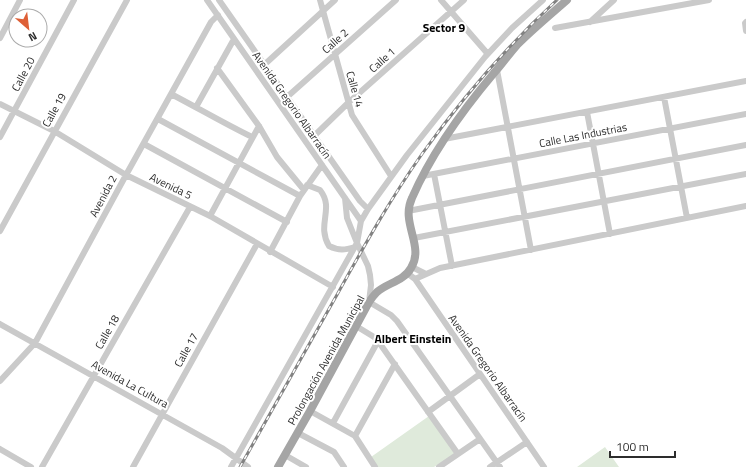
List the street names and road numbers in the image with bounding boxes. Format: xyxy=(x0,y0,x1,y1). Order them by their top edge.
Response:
street label: Calle 2 xyxy=(318,25,352,57)
street label: Calle 1 xyxy=(365,44,399,76)
street label: Avenida Gregorio Albarracín xyxy=(249,48,335,162)
street label: Calle 20 xyxy=(7,54,39,94)
street label: Calle 14 xyxy=(342,69,368,109)
street label: Calle 19 xyxy=(38,90,70,130)
street label: Calle Las Industrias xyxy=(538,119,628,151)
street label: Avenida 5 xyxy=(147,169,195,203)
street label: Avenida 2 xyxy=(85,172,121,220)
street label: Prolongación Avenida Municipal xyxy=(284,292,368,428)
street label: Avenida Gregorio Albarracín xyxy=(445,311,531,425)
street label: Calle 18 xyxy=(91,312,123,352)
street label: Calle 17 xyxy=(170,330,202,370)
street label: Avenida La Cultura xyxy=(89,356,172,412)

